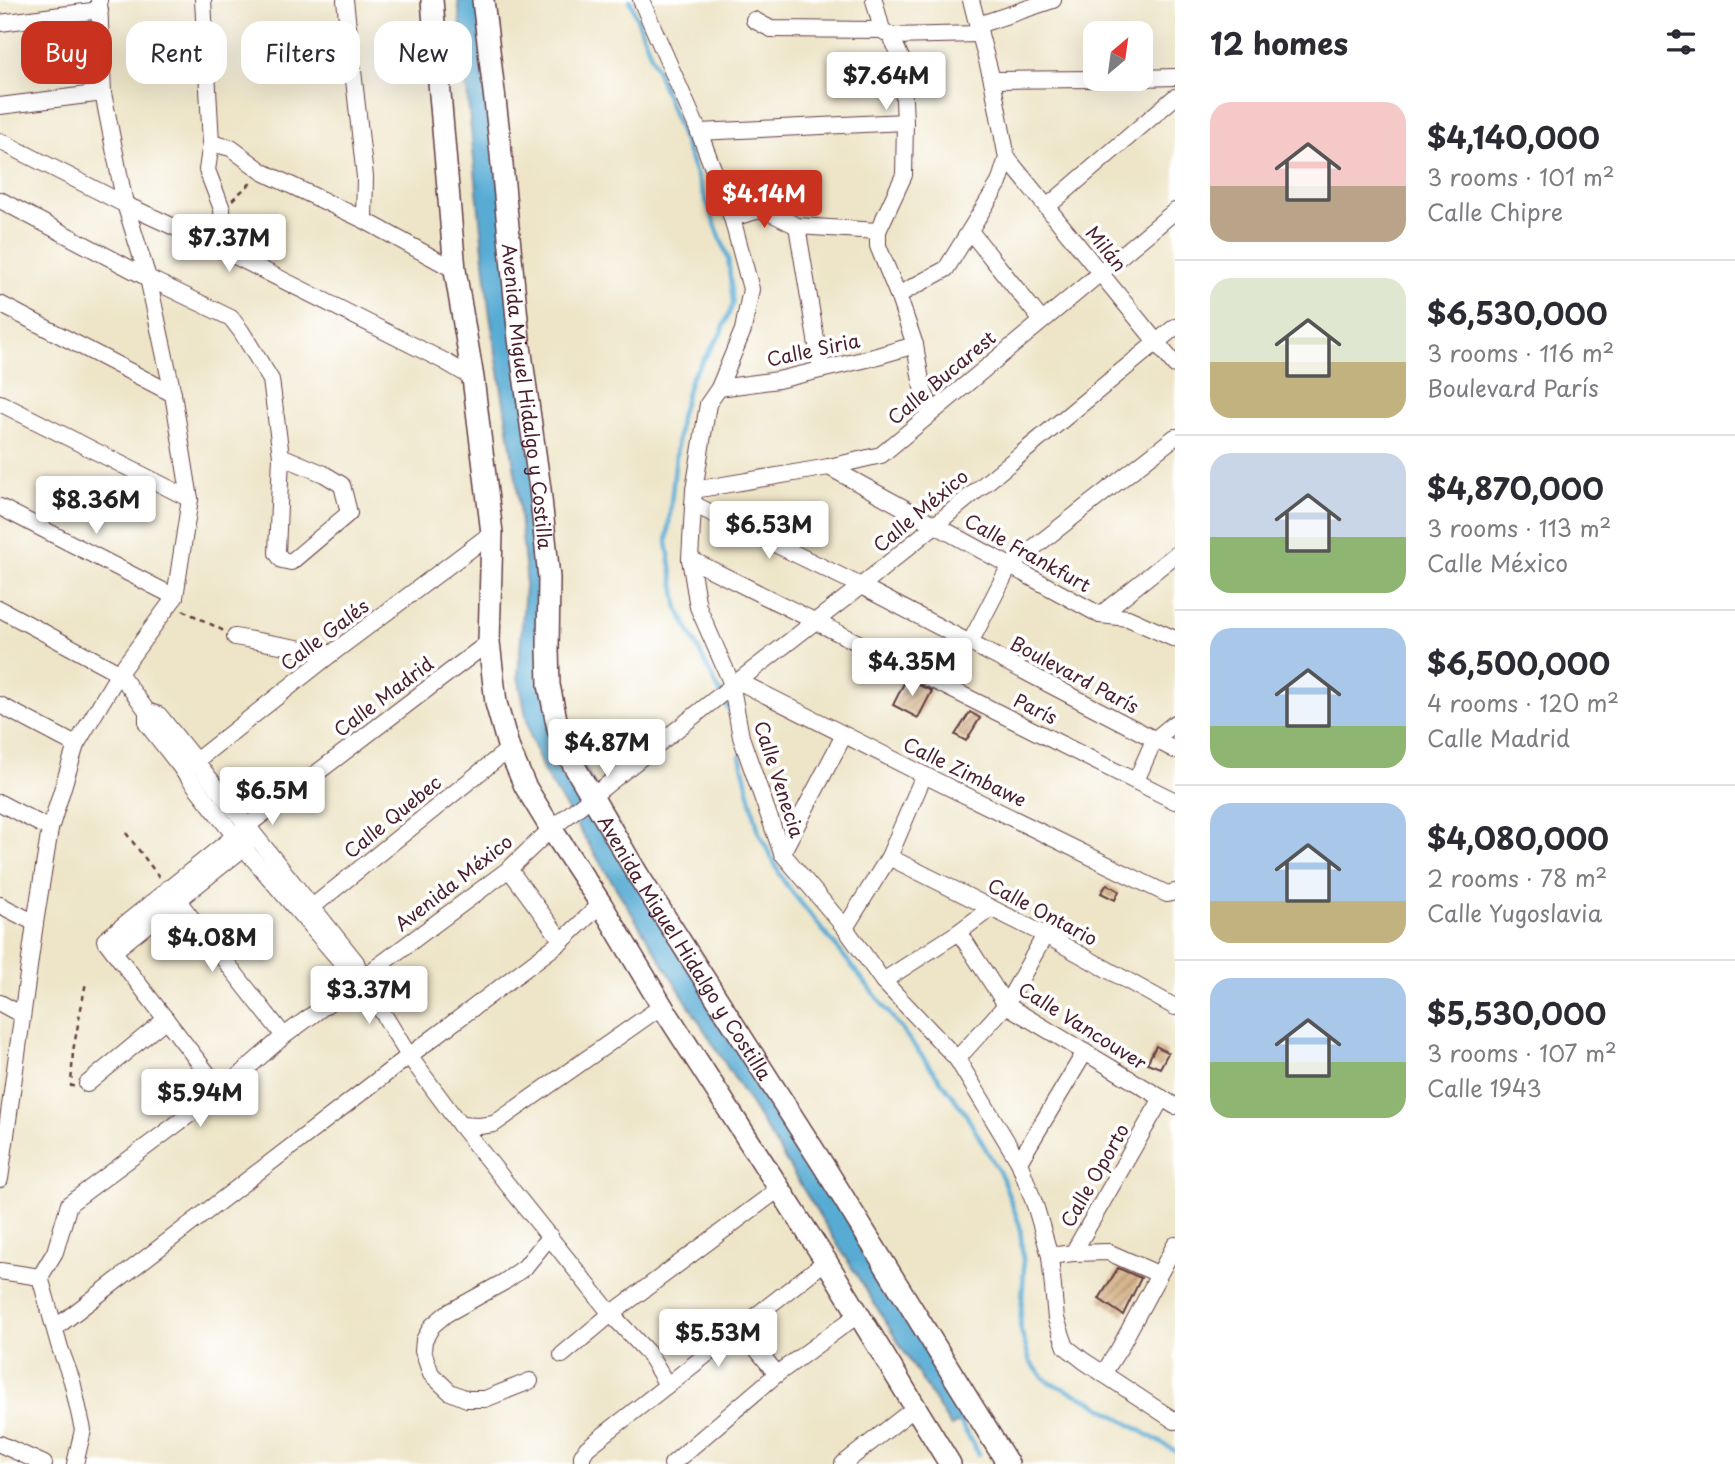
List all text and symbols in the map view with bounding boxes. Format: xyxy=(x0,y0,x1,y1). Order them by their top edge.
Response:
text: 12 homes xyxy=(1210,20,1348,65)
chip: Buy xyxy=(21,21,112,84)
chip: Rent xyxy=(126,21,227,84)
chip: Filters xyxy=(241,21,360,84)
chip: New xyxy=(374,21,472,84)
north arrow xyxy=(1083,21,1153,91)
map controls xyxy=(1083,21,1153,91)
icon: filters xyxy=(1662,23,1700,61)
pin: $7.64M xyxy=(829,52,943,112)
text: $7.64M xyxy=(843,57,929,92)
text: $4,140,000 xyxy=(1427,114,1600,159)
icon: home xyxy=(1266,130,1350,214)
text: 3 rooms · 101 m² xyxy=(1427,159,1615,194)
pin: $4.14M xyxy=(707,170,821,230)
text: $4.14M xyxy=(722,175,806,210)
text: Calle Chipre xyxy=(1427,194,1563,229)
pin: $7.37M xyxy=(172,215,286,274)
text: $7.37M xyxy=(188,219,270,254)
street label: Milán xyxy=(1080,219,1134,277)
street label: Avenida Miguel Hidalgo y Costilla xyxy=(496,242,560,551)
text: $6,530,000 xyxy=(1427,290,1608,335)
icon: home xyxy=(1266,306,1350,390)
street label: Calle Bucarest xyxy=(881,323,1002,431)
street label: Calle Siria xyxy=(764,325,862,373)
text: 3 rooms · 116 m² xyxy=(1427,335,1614,370)
text: Boulevard París xyxy=(1427,370,1599,405)
street label: Calle México xyxy=(866,462,974,558)
text: $4,870,000 xyxy=(1427,465,1604,510)
pin: $8.36M xyxy=(39,476,153,536)
text: $8.36M xyxy=(52,481,140,516)
icon: home xyxy=(1266,481,1350,565)
pin: $6.53M xyxy=(712,502,826,561)
text: $6.53M xyxy=(726,506,812,541)
street label: Calle Frankfurt xyxy=(960,506,1096,598)
text: 3 rooms · 113 m² xyxy=(1427,510,1611,545)
text: Calle México xyxy=(1427,545,1568,580)
street label: Calle Galés xyxy=(274,591,374,677)
street label: Boulevard París xyxy=(1007,631,1143,717)
pin: $4.35M xyxy=(855,638,969,698)
text: $6,500,000 xyxy=(1427,640,1610,685)
text: $4.35M xyxy=(868,643,956,678)
street label: Calle Madrid xyxy=(327,649,439,743)
icon: home xyxy=(1266,656,1350,740)
text: 4 rooms · 120 m² xyxy=(1427,685,1619,720)
street label: París xyxy=(1011,688,1061,728)
street label: Calle Venecia xyxy=(748,717,812,841)
pin: $4.87M xyxy=(550,720,664,779)
text: Calle Madrid xyxy=(1427,720,1570,755)
text: $4.87M xyxy=(564,724,650,759)
street label: Calle Zimbawe xyxy=(899,729,1031,813)
pin: $6.5M xyxy=(223,768,321,827)
street label: Calle Quebec xyxy=(337,768,447,864)
text: $6.5M xyxy=(236,772,308,807)
street label: Avenida Miguel Hidalgo y Costilla xyxy=(592,810,779,1085)
text: $4,080,000 xyxy=(1427,815,1609,860)
street label: Avenida México xyxy=(388,827,518,937)
icon: home xyxy=(1266,831,1350,915)
text: 2 rooms · 78 m² xyxy=(1427,860,1607,895)
street label: Calle Ontario xyxy=(983,870,1103,952)
text: Calle Yugoslavia xyxy=(1427,895,1602,930)
pin: $4.08M xyxy=(155,914,269,974)
text: $4.08M xyxy=(167,919,257,954)
pin: $3.37M xyxy=(312,967,426,1026)
text: $3.37M xyxy=(326,971,412,1006)
street label: Calle Vancouver xyxy=(1013,974,1153,1076)
text: $5,530,000 xyxy=(1427,990,1606,1035)
icon: home xyxy=(1266,1006,1350,1090)
text: 3 rooms · 107 m² xyxy=(1427,1035,1617,1070)
pin: $5.94M xyxy=(143,1070,257,1129)
text: Calle 1943 xyxy=(1427,1070,1542,1105)
text: $5.94M xyxy=(157,1074,243,1109)
street label: Calle Oporto xyxy=(1053,1118,1135,1232)
pin: $5.53M xyxy=(661,1310,775,1369)
text: $5.53M xyxy=(675,1314,761,1349)

